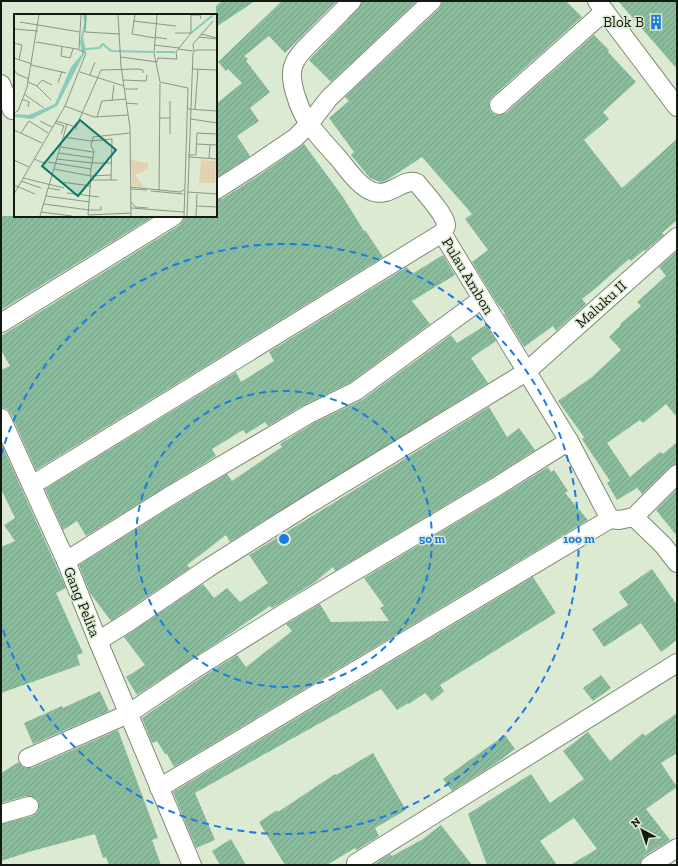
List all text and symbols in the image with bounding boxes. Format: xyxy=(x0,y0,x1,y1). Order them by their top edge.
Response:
place label: Blok B xyxy=(603,13,644,31)
building icon: Blok B xyxy=(647,13,665,31)
inset map xyxy=(14,14,217,217)
street label: Pulau Ambon xyxy=(438,234,498,318)
street label: Maluku II xyxy=(572,276,630,331)
centre of rings xyxy=(277,532,291,546)
text: 50 m xyxy=(419,532,445,546)
text: 100 m xyxy=(563,532,595,546)
street label: Gang Pelita xyxy=(60,564,104,640)
north arrow xyxy=(622,810,662,850)
text: N xyxy=(629,815,644,830)

